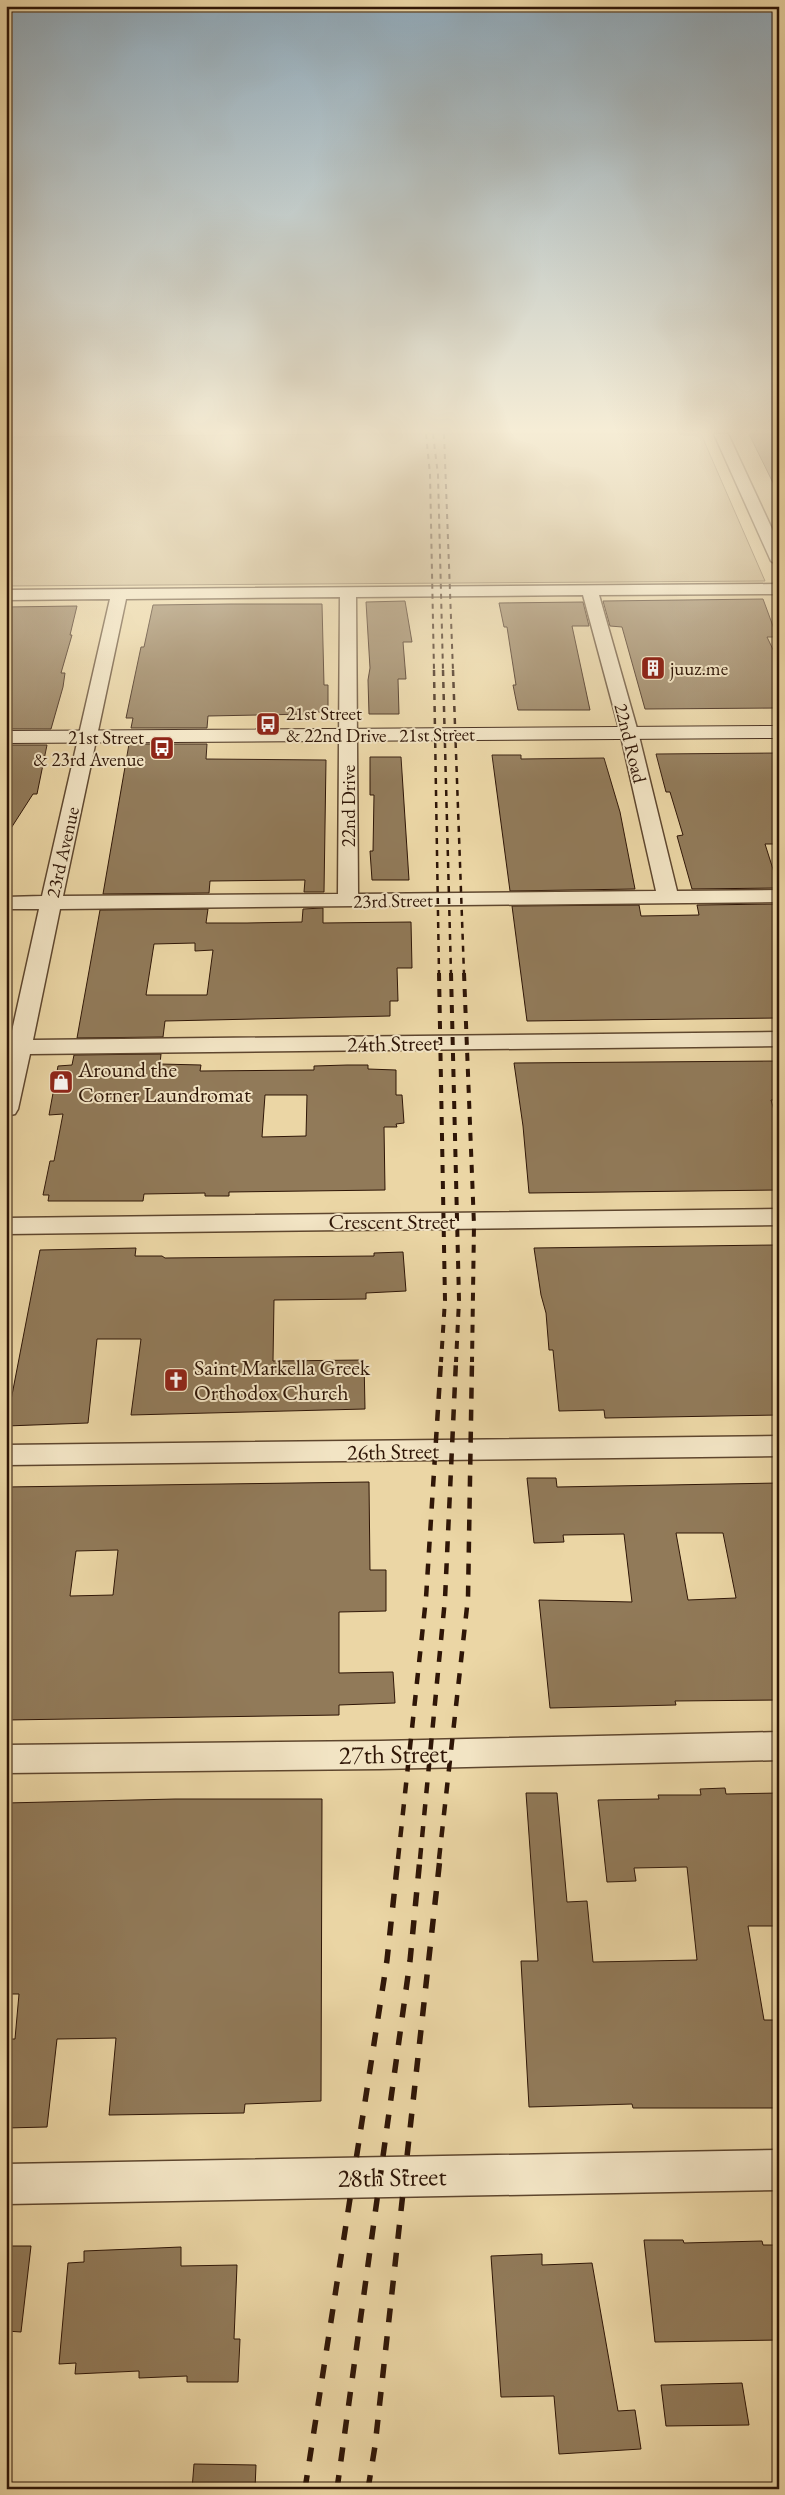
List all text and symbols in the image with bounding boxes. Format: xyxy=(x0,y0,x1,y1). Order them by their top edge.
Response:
building icon: juuz.me xyxy=(640,655,666,681)
place label: juuz.me xyxy=(669,656,728,681)
place label: 21st Street & 22nd Drive xyxy=(286,701,386,748)
street label: 22nd Road xyxy=(609,701,653,786)
bus stop icon: 21st Street & 22nd Drive xyxy=(255,711,281,737)
street label: 21st Street xyxy=(399,721,475,748)
place label: 21st Street & 23rd Avenue xyxy=(33,725,144,772)
bus stop icon: 21st Street & 23rd Avenue xyxy=(149,735,175,761)
street label: 22nd Drive xyxy=(336,765,361,847)
street label: 23rd Avenue xyxy=(40,804,85,900)
street label: 23rd Street xyxy=(353,887,433,914)
street label: 24th Street xyxy=(347,1028,439,1059)
place label: Around the Corner Laundromat xyxy=(77,1055,251,1109)
shop icon: Around the Corner Laundromat xyxy=(48,1069,74,1095)
street label: Crescent Street xyxy=(328,1207,456,1236)
place label: Saint Markella Greek Orthodox Church xyxy=(194,1353,371,1407)
church icon: Saint Markella Greek Orthodox Church xyxy=(163,1367,189,1393)
street label: 26th Street xyxy=(347,1436,439,1467)
street label: 27th Street xyxy=(338,1736,448,1772)
street label: 28th Street xyxy=(337,2159,447,2195)

